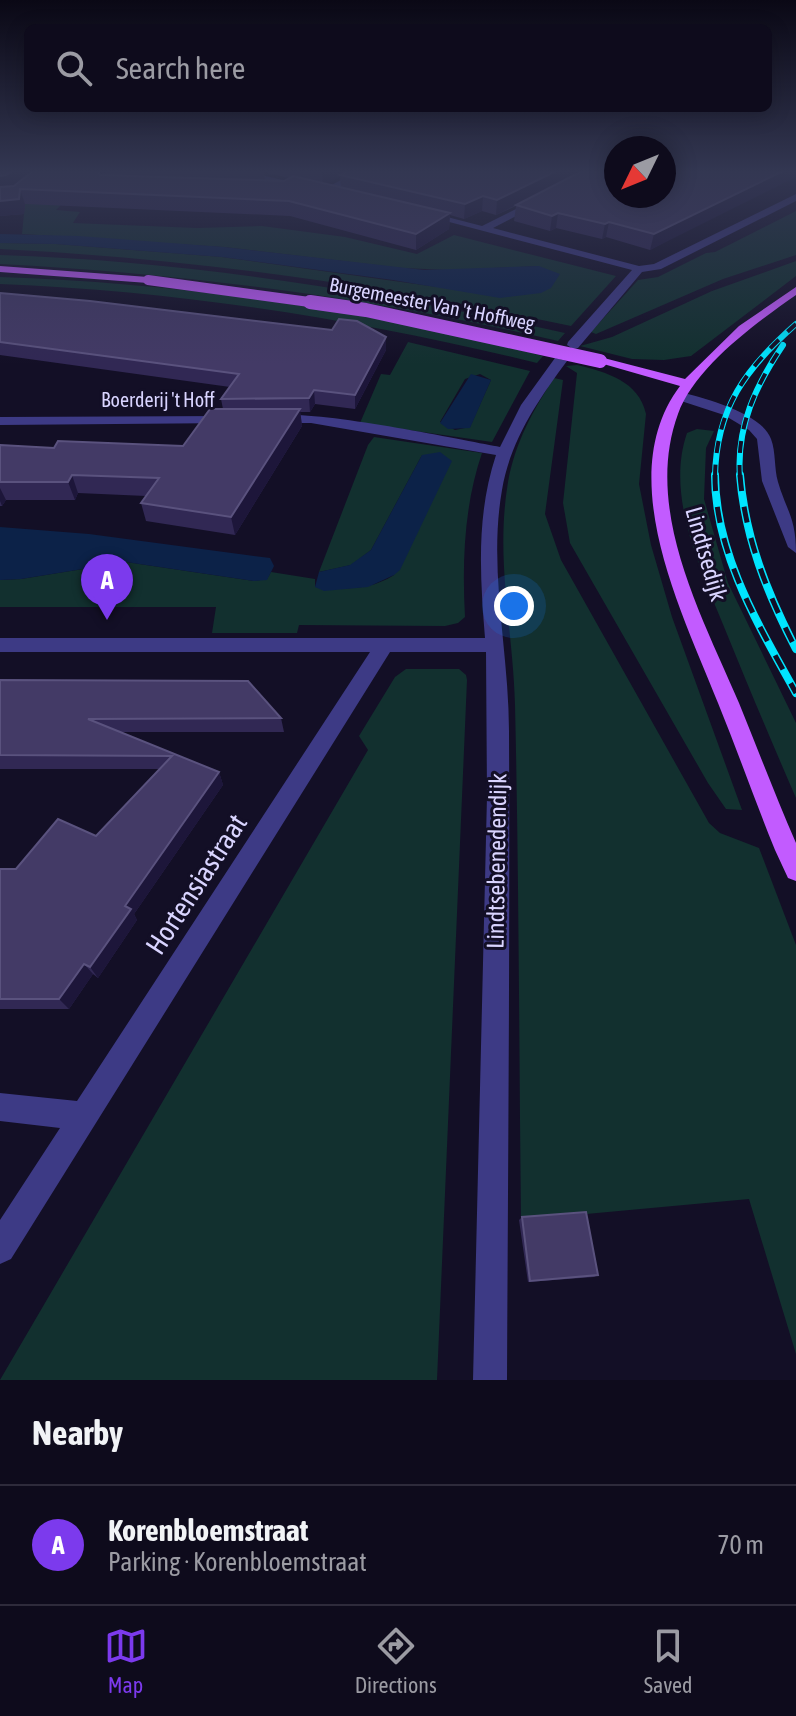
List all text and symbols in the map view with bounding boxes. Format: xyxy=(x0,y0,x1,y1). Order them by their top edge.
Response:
search box xyxy=(24,24,772,112)
icon: search xyxy=(52,46,96,90)
text: Search here xyxy=(116,51,245,85)
north arrow xyxy=(604,136,676,208)
street label: Burgemeester Van 't Hoffweg xyxy=(328,272,537,335)
street label: Boerderij 't Hoff xyxy=(101,388,215,411)
street label: Lindtsedijk xyxy=(680,504,733,605)
pin: A xyxy=(81,554,133,620)
your location xyxy=(494,586,534,626)
street label: Lindtsebenedendijk xyxy=(481,772,512,949)
street label: Hortensiastraat xyxy=(139,808,253,960)
text: Nearby xyxy=(32,1413,123,1452)
text: Korenbloemstraat xyxy=(108,1513,308,1547)
text: A xyxy=(52,1530,64,1560)
text: 70 m xyxy=(717,1530,764,1560)
text: Parking · Korenbloemstraat xyxy=(108,1547,367,1577)
tab: Map xyxy=(104,1624,148,1698)
tab: Directions xyxy=(355,1624,437,1698)
tab: Saved xyxy=(644,1624,692,1698)

